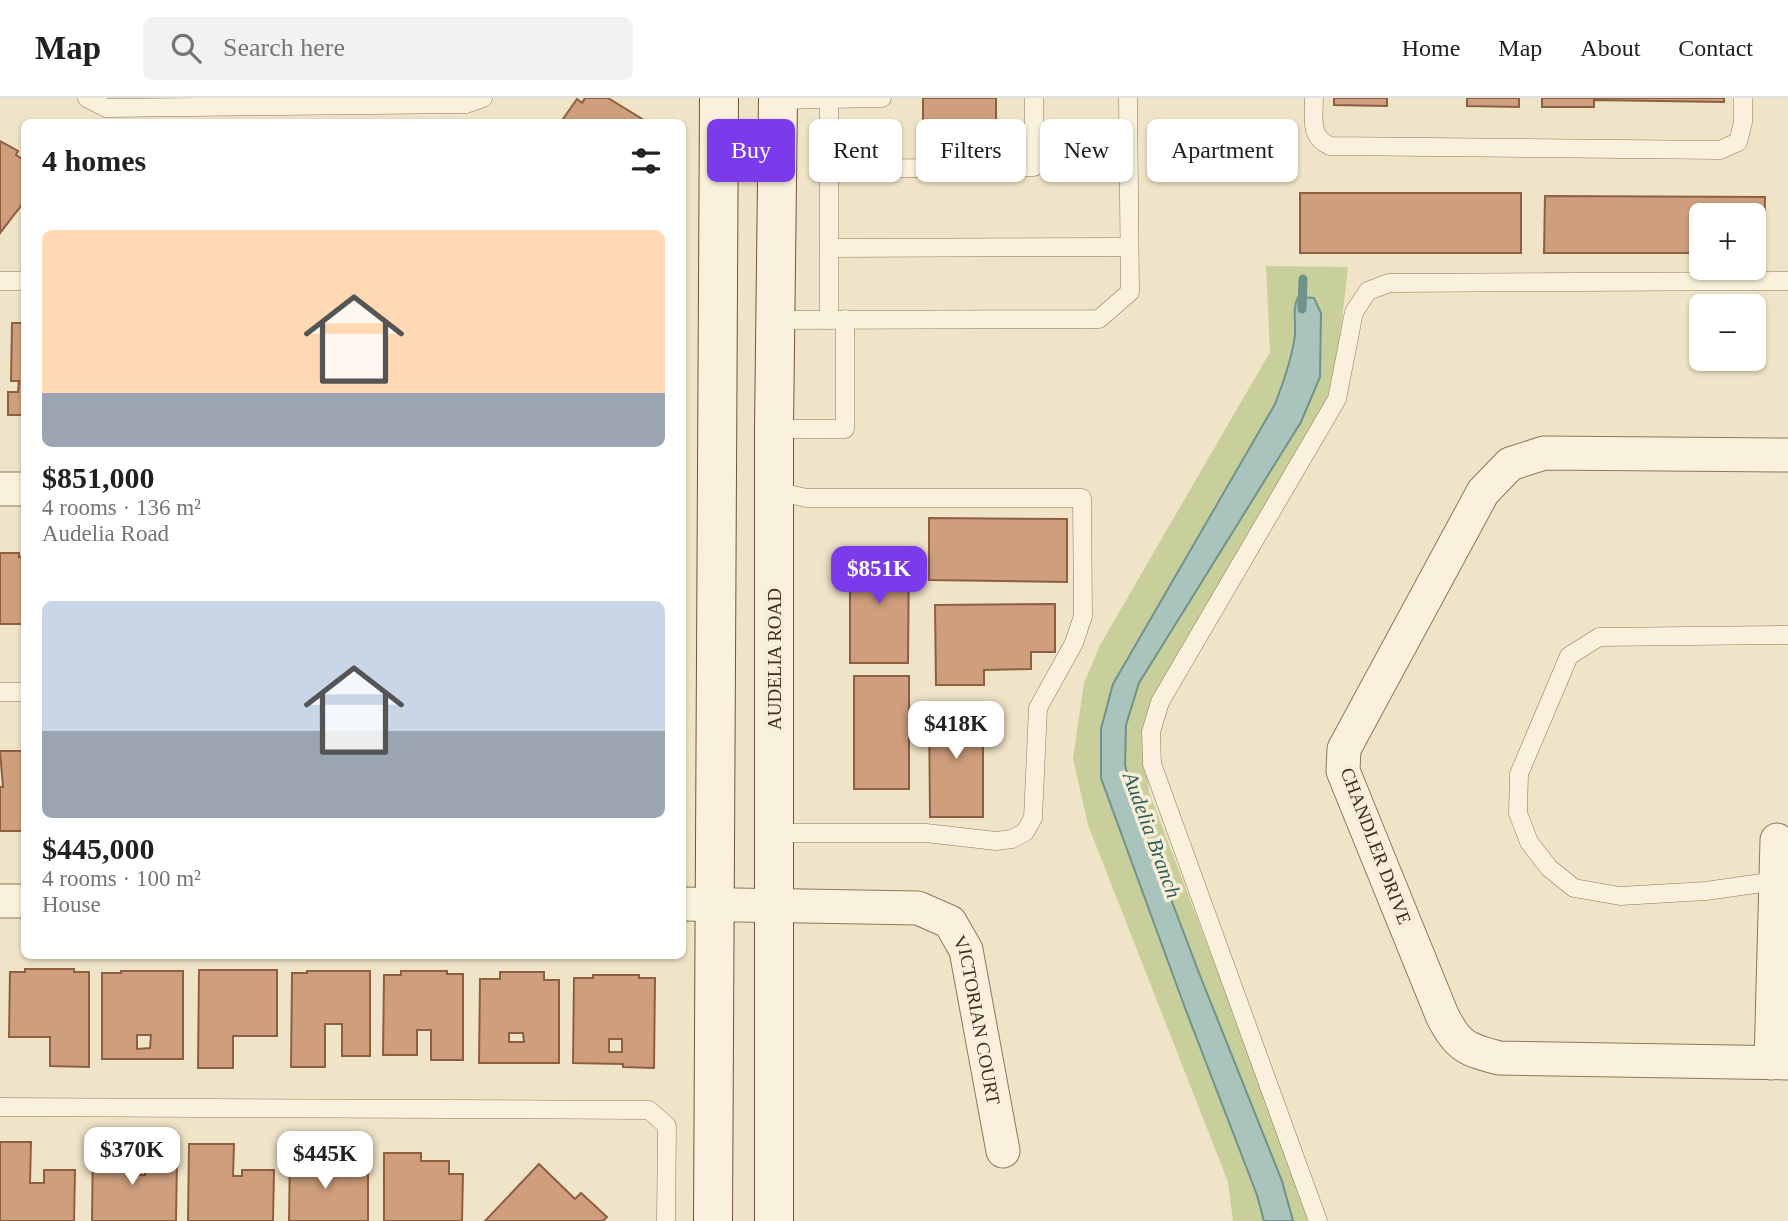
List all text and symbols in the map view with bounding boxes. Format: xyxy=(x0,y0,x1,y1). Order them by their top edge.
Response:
search box xyxy=(143,17,633,80)
icon: search xyxy=(167,29,205,67)
text: Map xyxy=(35,30,101,66)
text: Search here xyxy=(223,33,345,62)
text: Home xyxy=(1402,35,1460,61)
text: Map xyxy=(1498,35,1542,61)
text: About xyxy=(1580,35,1640,61)
text: Contact xyxy=(1678,35,1753,61)
chip: Buy xyxy=(707,119,795,182)
chip: Rent xyxy=(809,119,902,182)
chip: Filters xyxy=(916,119,1026,182)
chip: New xyxy=(1040,119,1133,182)
chip: Apartment xyxy=(1147,119,1298,182)
icon: filters xyxy=(627,142,665,180)
text: 4 homes xyxy=(42,144,146,177)
map controls xyxy=(1689,203,1766,371)
button: + xyxy=(1689,203,1766,280)
icon: home xyxy=(291,276,417,402)
button: − xyxy=(1689,294,1766,371)
text: $851,000 xyxy=(42,461,155,494)
text: 4 rooms · 136 m² xyxy=(42,495,201,520)
text: Audelia Road xyxy=(42,521,169,546)
pin: $851K xyxy=(830,546,928,606)
text: $851K xyxy=(847,556,911,581)
street label: AUDELIA ROAD xyxy=(764,588,785,730)
icon: home xyxy=(291,647,417,773)
pin: $418K xyxy=(907,702,1005,761)
text: $418K xyxy=(924,711,988,736)
street label: CHANDLER DRIVE xyxy=(1336,765,1416,927)
water label: Audelia Branch xyxy=(1117,767,1186,901)
text: $445,000 xyxy=(42,832,155,865)
text: 4 rooms · 100 m² xyxy=(42,866,201,891)
text: House xyxy=(42,892,101,917)
street label: VICTORIAN COURT xyxy=(949,931,1005,1107)
pin: $370K xyxy=(83,1128,181,1187)
pin: $445K xyxy=(276,1132,374,1191)
text: $370K xyxy=(100,1137,164,1162)
text: $445K xyxy=(293,1141,357,1166)

